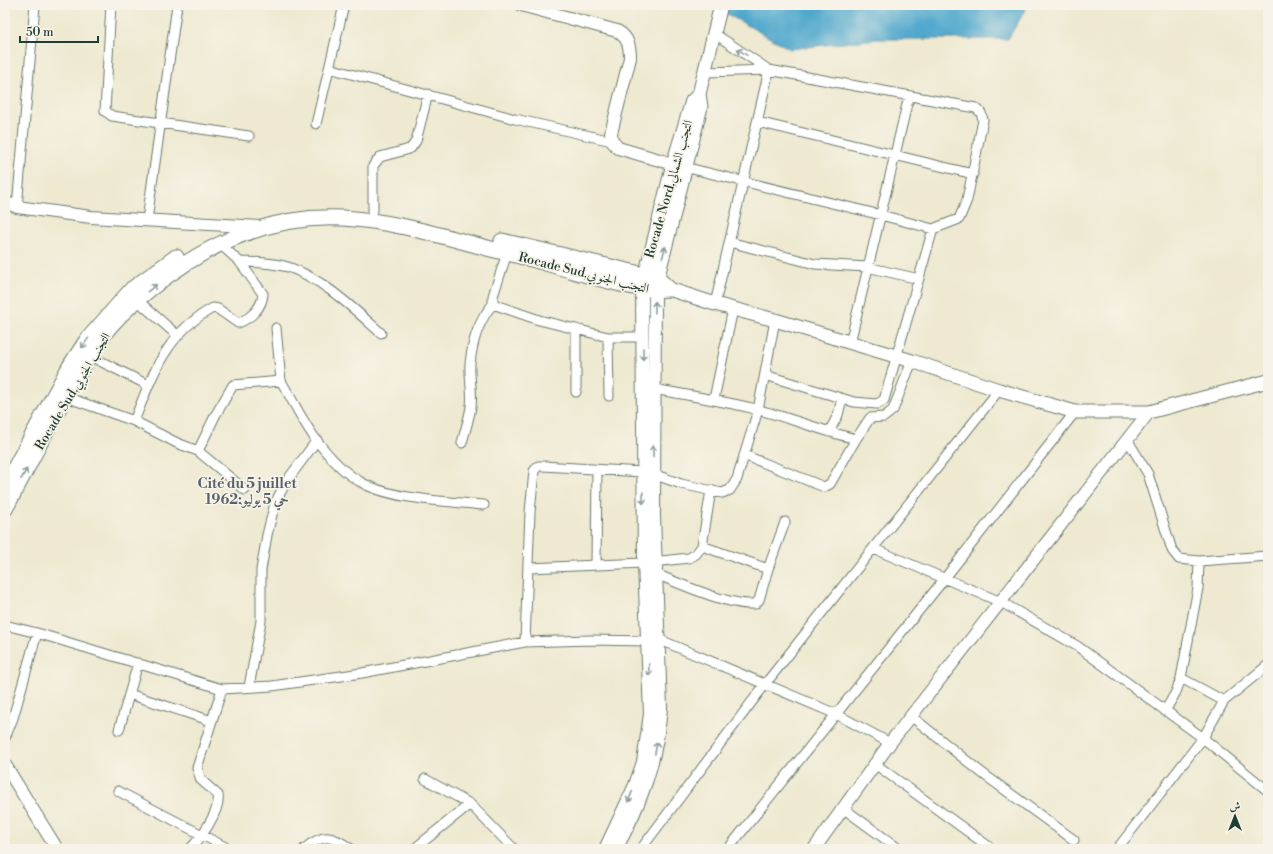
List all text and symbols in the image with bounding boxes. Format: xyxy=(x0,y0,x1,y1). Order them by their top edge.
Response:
scale bar xyxy=(20,18,98,44)
text: 50 m xyxy=(26,25,54,40)
one-way arrow xyxy=(737,48,748,56)
street label: Rocade Nord,التجنب الشمالي xyxy=(642,118,699,261)
one-way arrow xyxy=(660,246,668,259)
street label: Rocade Sud,التجنب الجنوبي xyxy=(516,249,651,300)
one-way arrow xyxy=(146,284,157,292)
one-way arrow xyxy=(651,301,659,314)
street label: Rocade Sud,التجنب الجنوبي xyxy=(31,330,117,455)
one-way arrow xyxy=(81,337,89,348)
one-way arrow xyxy=(639,347,647,360)
one-way arrow xyxy=(649,445,657,458)
one-way arrow xyxy=(20,468,28,480)
district label: Cité du 5 juillet 1962;حي 5 يوليو xyxy=(198,475,297,511)
one-way arrow xyxy=(639,491,647,504)
one-way arrow xyxy=(645,663,653,676)
one-way arrow xyxy=(652,742,660,755)
one-way arrow xyxy=(626,790,634,802)
north arrow xyxy=(1215,796,1255,836)
text: ش xyxy=(1230,800,1241,814)

